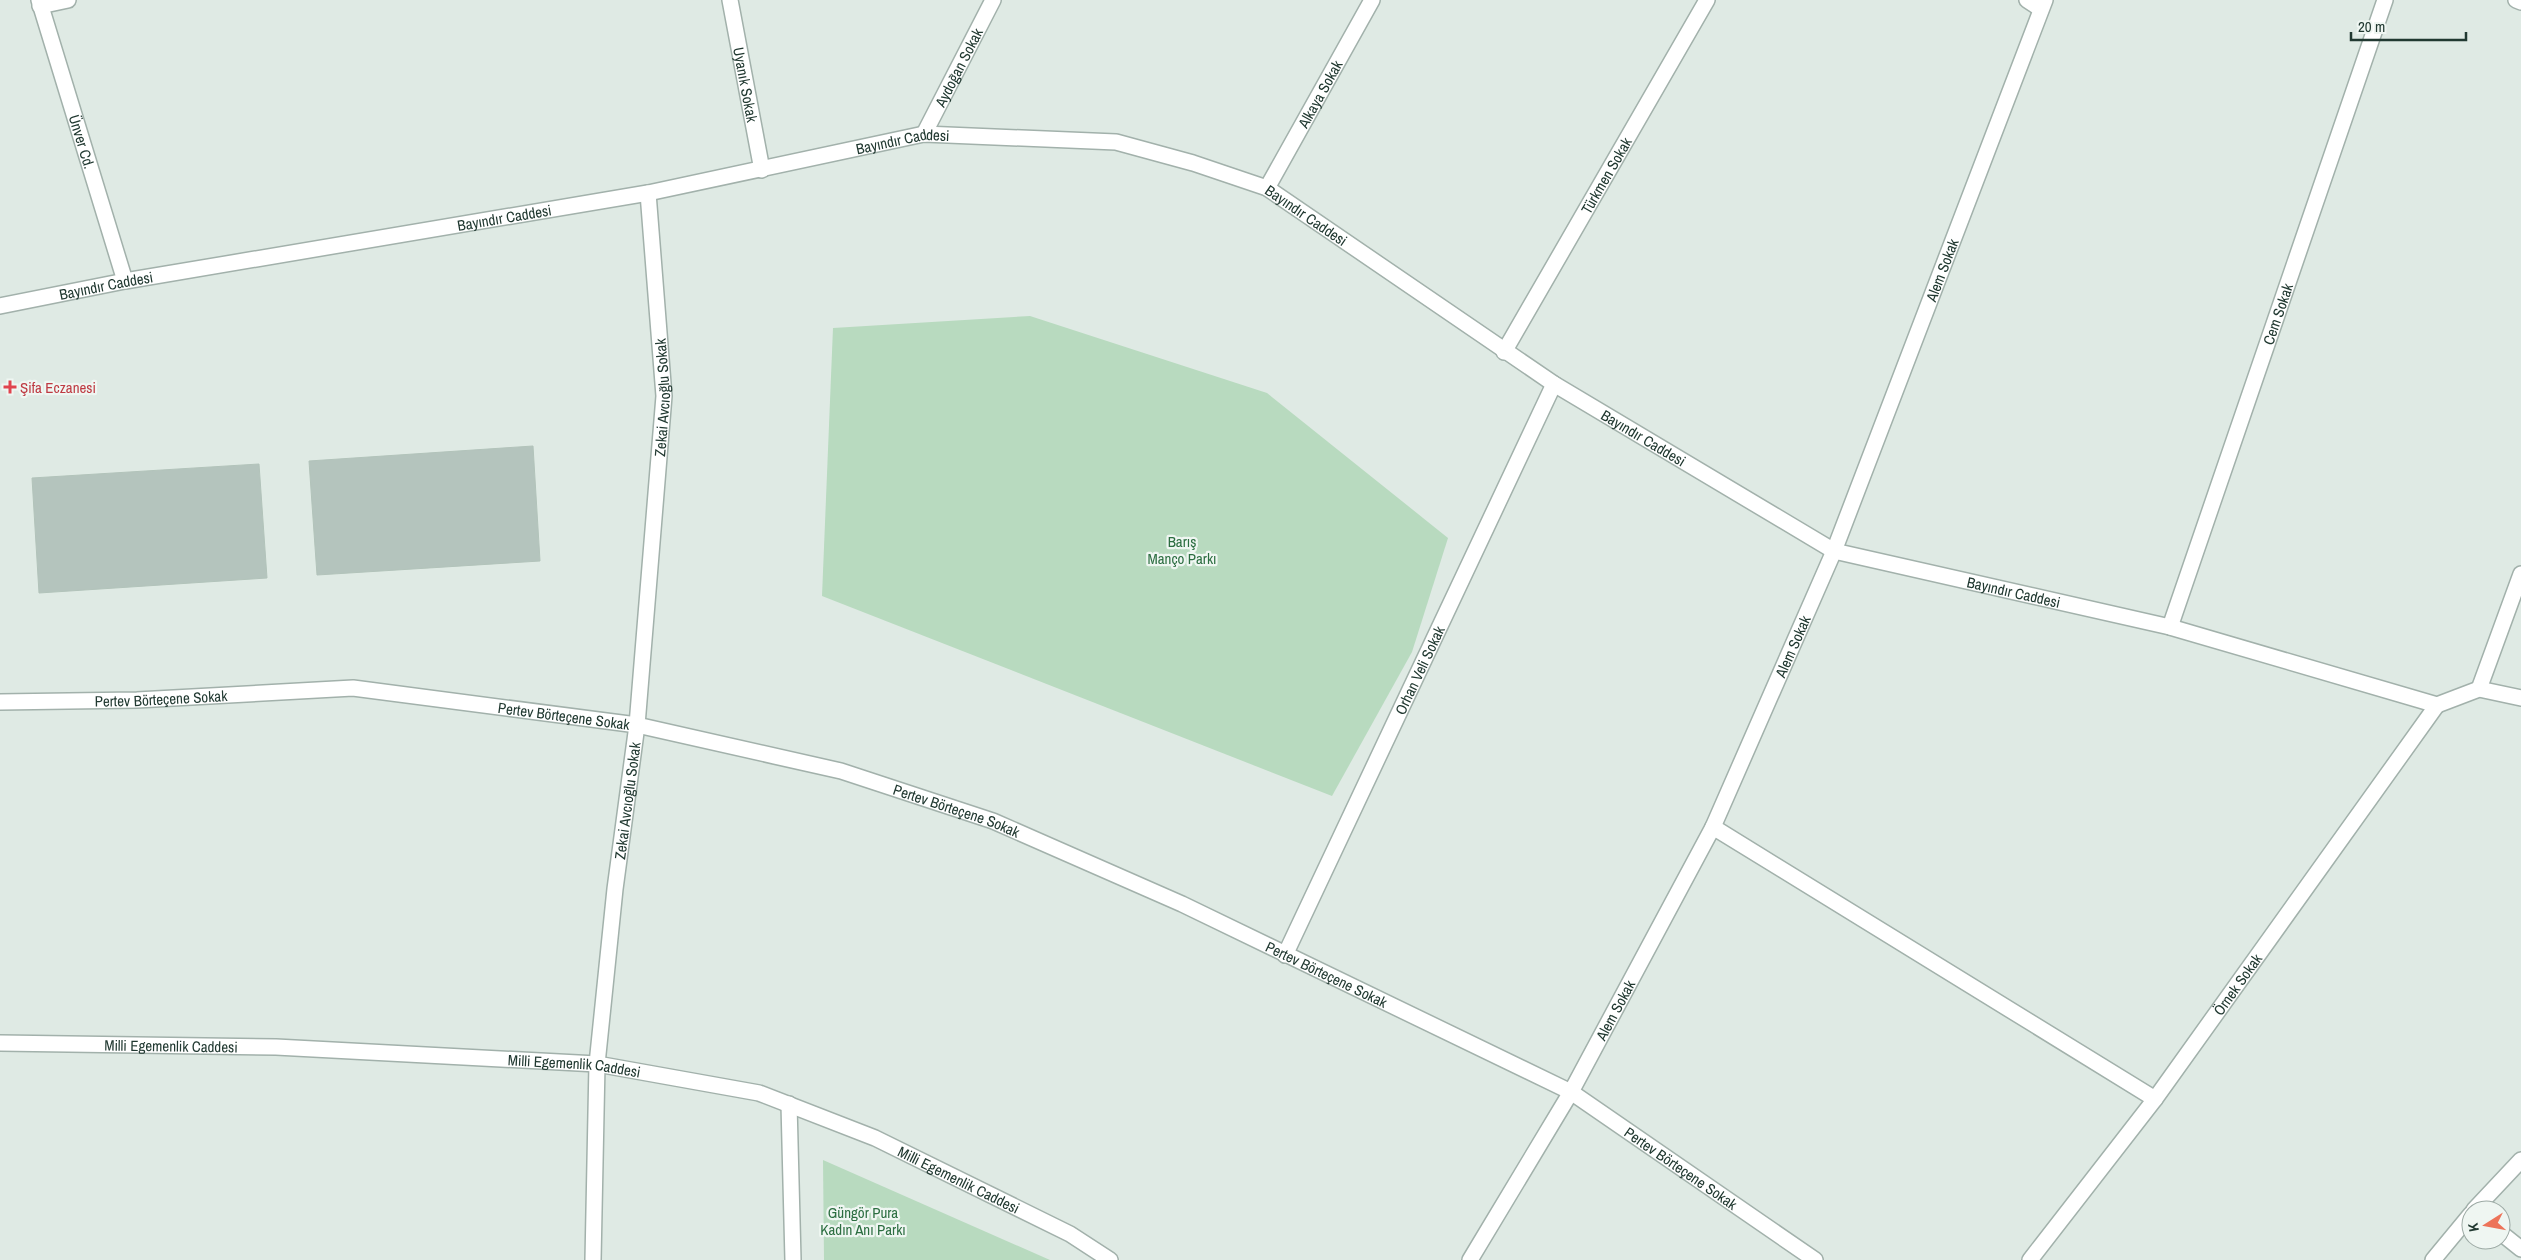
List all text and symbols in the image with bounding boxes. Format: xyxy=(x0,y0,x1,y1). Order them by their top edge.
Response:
scale bar xyxy=(2351,10,2466,42)
text: 20 m xyxy=(2358,16,2385,37)
street label: Aydoğan Sokak xyxy=(929,24,988,111)
street label: Uyanık Sokak xyxy=(729,45,763,125)
street label: Alkaya Sokak xyxy=(1292,55,1347,132)
street label: Ünver Cd. xyxy=(64,112,100,171)
street label: Bayındır Caddesi xyxy=(854,123,950,159)
street label: Türkmen Sokak xyxy=(1576,132,1637,217)
street label: Bayındır Caddesi xyxy=(1261,179,1352,250)
street label: Bayındır Caddesi xyxy=(456,199,553,235)
street label: Alem Sokak xyxy=(1920,235,1963,305)
street label: Bayındır Caddesi xyxy=(57,266,154,304)
street label: Cem Sokak xyxy=(2257,280,2298,347)
street label: Zekai Avcıoğlu Sokak xyxy=(649,337,675,457)
place label: Şifa Eczanesi xyxy=(20,377,96,398)
marker: Şifa Eczanesi xyxy=(4,381,16,393)
street label: Bayındır Caddesi xyxy=(1597,404,1690,471)
park label: Barış Manço Parkı xyxy=(1147,531,1217,569)
street label: Bayındır Caddesi xyxy=(1965,571,2062,612)
street label: Alem Sokak xyxy=(1769,611,1815,681)
street label: Orhan Veli Sokak xyxy=(1389,621,1450,718)
street label: Pertev Börteçene Sokak xyxy=(94,684,229,711)
street label: Pertev Börteçene Sokak xyxy=(497,696,632,735)
street label: Zekai Avcıoğlu Sokak xyxy=(609,740,645,861)
street label: Pertev Börteçene Sokak xyxy=(891,778,1024,842)
street label: Pertev Börteçene Sokak xyxy=(1262,936,1392,1013)
street label: Örnek Sokak xyxy=(2208,948,2267,1019)
street label: Alem Sokak xyxy=(1590,975,1640,1045)
street label: Milli Egemenlik Caddesi xyxy=(104,1034,238,1057)
street label: Milli Egemenlik Caddesi xyxy=(507,1049,642,1082)
street label: Pertev Börteçene Sokak xyxy=(1620,1121,1742,1215)
street label: Milli Egemenlik Caddesi xyxy=(894,1140,1023,1218)
north arrow xyxy=(2461,1200,2511,1250)
park label: Güngör Pura Kadın Anı Parkı xyxy=(820,1202,906,1240)
text: K xyxy=(2463,1221,2483,1233)

